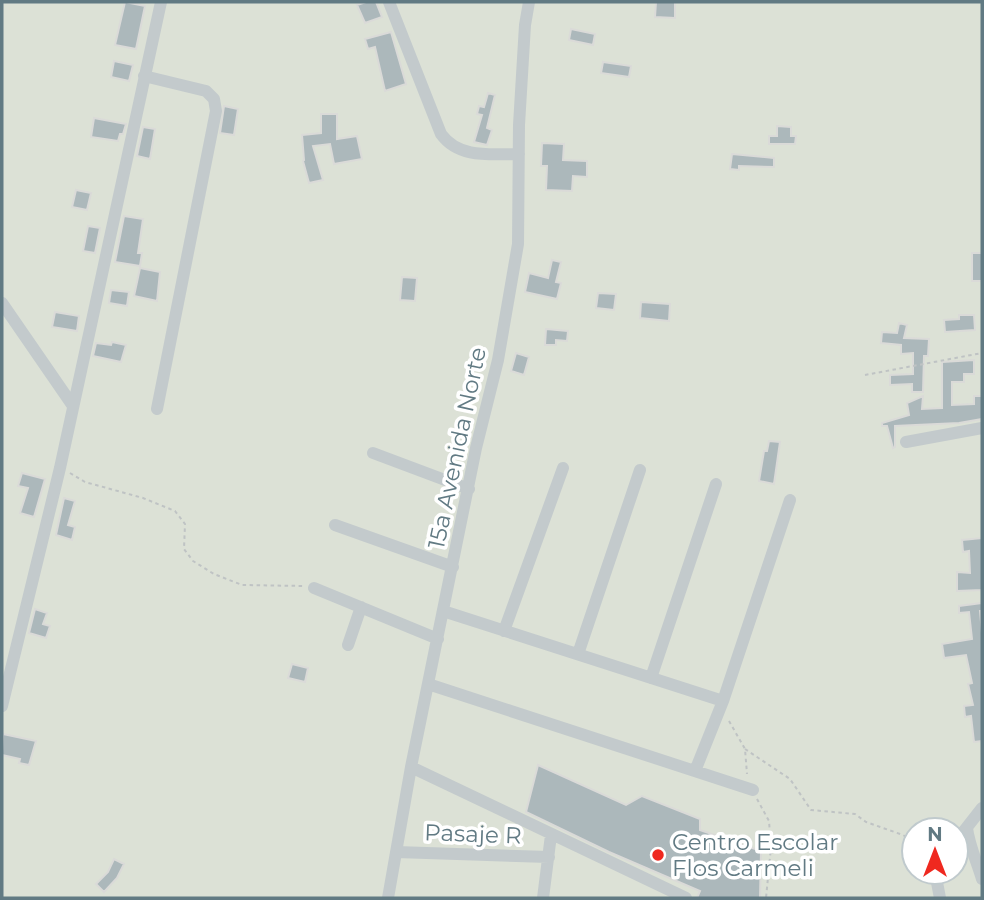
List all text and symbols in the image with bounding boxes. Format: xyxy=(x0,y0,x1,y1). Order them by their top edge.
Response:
street label: 15a Avenida Norte xyxy=(422,345,492,551)
north arrow xyxy=(900,816,970,886)
street label: Pasaje R xyxy=(424,818,522,850)
text: N xyxy=(927,823,943,846)
place label: Centro Escolar Flos Carmeli xyxy=(672,828,839,882)
marker: Centro Escolar Flos Carmeli xyxy=(650,847,666,863)

